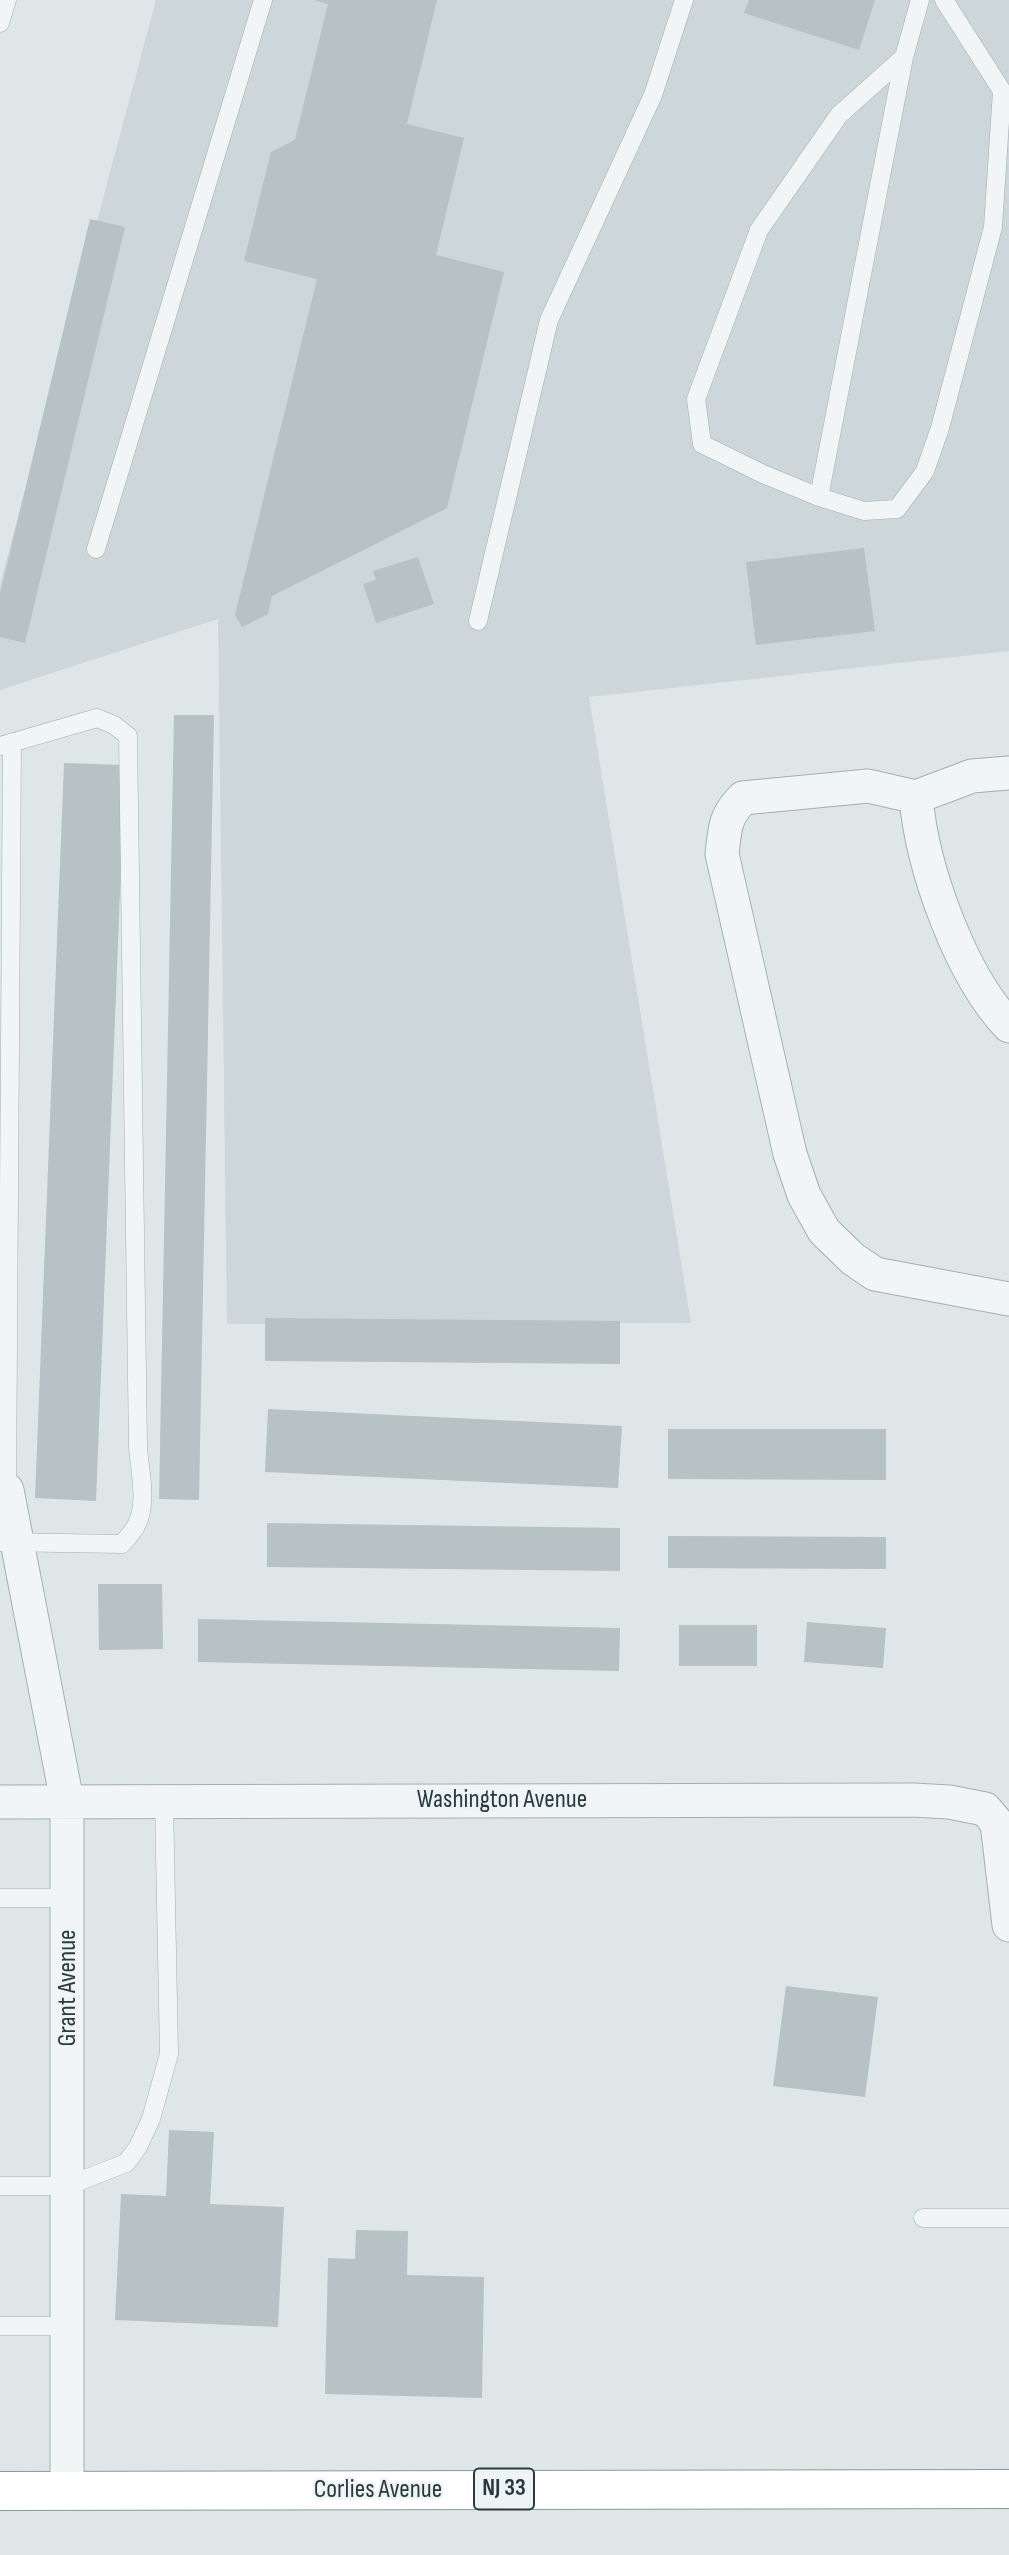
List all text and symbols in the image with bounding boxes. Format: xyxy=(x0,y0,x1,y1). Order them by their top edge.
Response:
street label: Washington Avenue xyxy=(417,1784,587,1816)
street label: Grant Avenue xyxy=(52,1929,84,2047)
road number: NJ 33 xyxy=(474,2468,534,2510)
street label: Corlies Avenue xyxy=(314,2474,442,2506)

